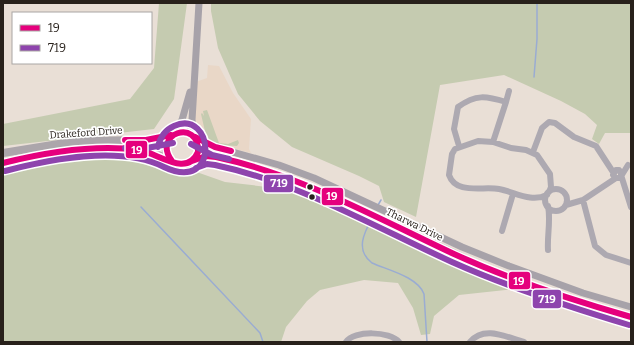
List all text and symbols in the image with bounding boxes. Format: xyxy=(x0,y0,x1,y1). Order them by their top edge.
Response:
legend xyxy=(12,12,152,64)
text: 19 xyxy=(48,21,60,35)
text: 719 xyxy=(48,41,66,55)
street label: Drakeford Drive xyxy=(49,124,123,142)
line badge: 19 xyxy=(125,140,148,159)
text: 19 xyxy=(131,144,143,157)
line badge: 719 xyxy=(263,174,294,193)
text: 719 xyxy=(270,177,288,190)
unlabelled marker xyxy=(305,182,315,192)
line badge: 19 xyxy=(321,187,344,206)
text: 19 xyxy=(326,190,338,203)
unlabelled marker xyxy=(307,192,317,202)
street label: Tharwa Drive xyxy=(384,206,445,244)
line badge: 19 xyxy=(508,271,531,290)
text: 19 xyxy=(513,275,525,288)
line badge: 719 xyxy=(532,289,562,309)
text: 719 xyxy=(538,293,556,306)

